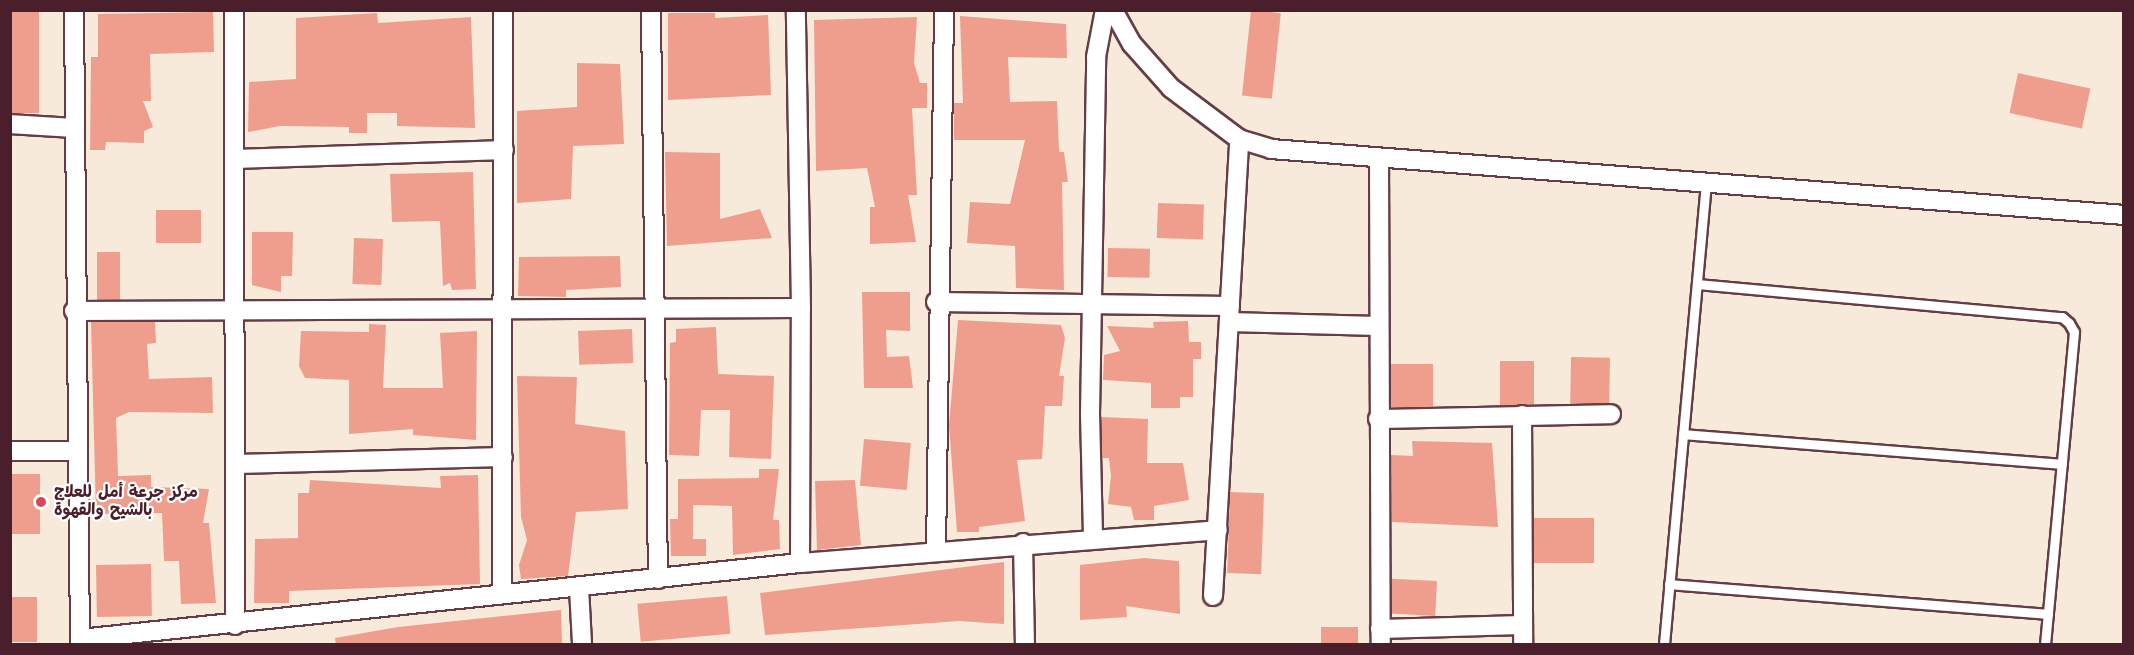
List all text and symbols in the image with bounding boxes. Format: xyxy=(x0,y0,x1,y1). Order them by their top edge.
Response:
place label: مركز جرعة أمل للعلاج بالشيح والقهوة xyxy=(54,483,198,521)
marker: مركز جرعة أمل للعلاج بالشيح والقهوة xyxy=(32,493,50,511)

